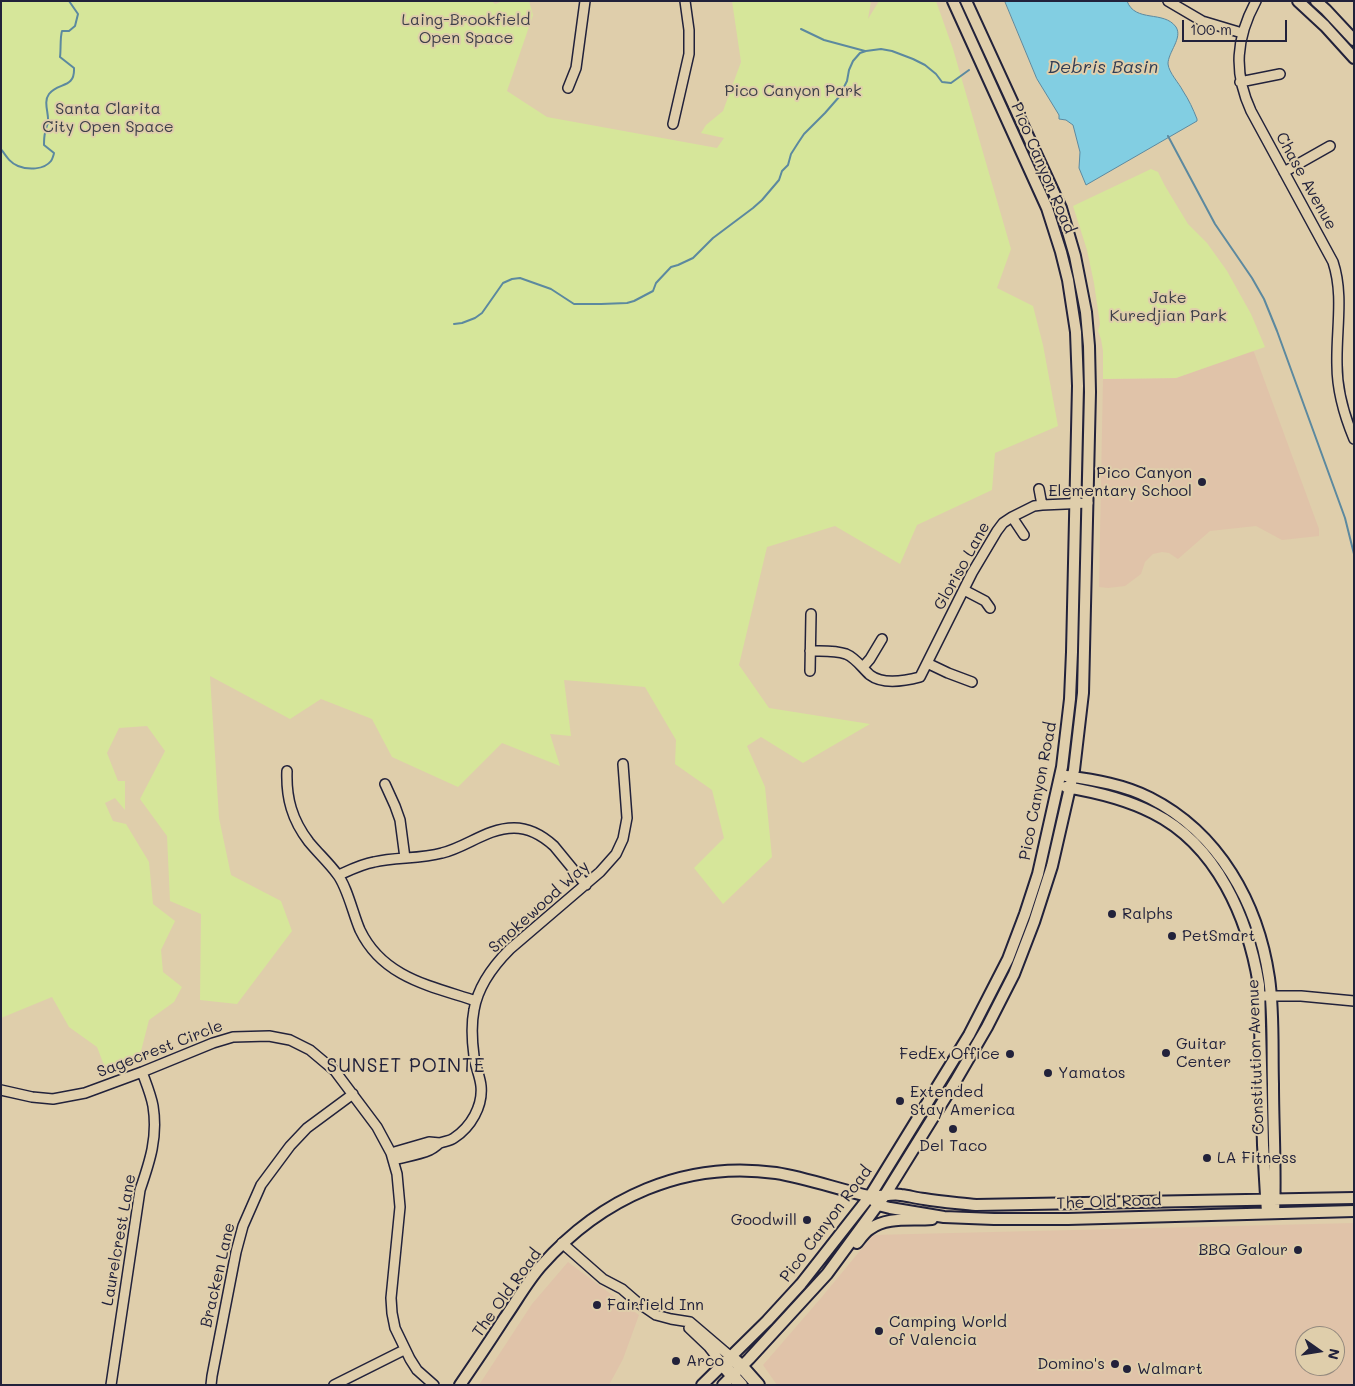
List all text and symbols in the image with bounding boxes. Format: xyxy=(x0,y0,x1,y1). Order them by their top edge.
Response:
park label: Laing-Brookfield Open Space xyxy=(402,10,530,48)
scale bar xyxy=(1185,10,1290,42)
text: 100 m xyxy=(1190,19,1232,39)
water label: Debris Basin xyxy=(1048,56,1158,78)
park label: Pico Canyon Park xyxy=(724,81,862,101)
park label: Santa Clarita City Open Space xyxy=(42,99,174,137)
street label: Pico Canyon Road xyxy=(1007,100,1079,236)
street label: Chase Avenue xyxy=(1271,129,1341,233)
park label: Jake Kuredjian Park xyxy=(1109,288,1227,326)
place label: Pico Canyon Elementary School xyxy=(1048,463,1192,501)
marker: Pico Canyon Elementary School xyxy=(1196,476,1208,488)
street label: Gloriso Lane xyxy=(930,519,994,613)
street label: Pico Canyon Road xyxy=(1015,720,1061,862)
street label: Smokewood Way xyxy=(485,857,593,957)
place label: Ralphs xyxy=(1122,904,1173,924)
marker: Ralphs xyxy=(1106,908,1118,920)
place label: PetSmart xyxy=(1182,926,1256,946)
marker: PetSmart xyxy=(1166,930,1178,942)
street label: Constitution Avenue xyxy=(1244,979,1268,1135)
street label: Sagecrest Circle xyxy=(94,1016,226,1082)
place label: Guitar Center xyxy=(1176,1034,1231,1072)
place label: FedEx Office xyxy=(899,1044,1000,1064)
marker: Guitar Center xyxy=(1160,1047,1172,1059)
marker: FedEx Office xyxy=(1004,1048,1016,1060)
district label: SUNSET POINTE xyxy=(325,1055,487,1077)
place label: Yamatos xyxy=(1058,1063,1125,1083)
marker: Yamatos xyxy=(1042,1067,1054,1079)
place label: Extended Stay America xyxy=(910,1082,1016,1120)
marker: Extended Stay America xyxy=(894,1095,906,1107)
marker: Del Taco xyxy=(947,1123,959,1135)
place label: Del Taco xyxy=(919,1136,987,1156)
place label: LA Fitness xyxy=(1217,1148,1297,1168)
marker: LA Fitness xyxy=(1201,1152,1213,1164)
street label: Pico Canyon Road xyxy=(776,1162,876,1286)
street label: Laurelcrest Lane xyxy=(98,1173,140,1307)
street label: The Old Road xyxy=(1056,1191,1162,1213)
place label: Goodwill xyxy=(731,1210,797,1230)
marker: Goodwill xyxy=(801,1214,813,1226)
street label: Bracken Lane xyxy=(197,1221,239,1329)
place label: BBQ Galour xyxy=(1198,1240,1288,1260)
marker: BBQ Galour xyxy=(1292,1244,1304,1256)
street label: The Old Road xyxy=(468,1245,546,1341)
place label: Fairfield Inn xyxy=(607,1295,704,1315)
marker: Fairfield Inn xyxy=(591,1299,603,1311)
place label: Camping World of Valencia xyxy=(889,1312,1007,1350)
marker: Camping World of Valencia xyxy=(873,1325,885,1337)
north arrow xyxy=(1295,1326,1345,1376)
text: N xyxy=(1324,1347,1345,1362)
place label: Arco xyxy=(686,1351,724,1371)
place label: Domino's xyxy=(1037,1354,1105,1374)
marker: Arco xyxy=(670,1355,682,1367)
marker: Domino's xyxy=(1109,1358,1121,1370)
place label: Walmart xyxy=(1137,1359,1203,1379)
marker: Walmart xyxy=(1121,1363,1133,1375)

